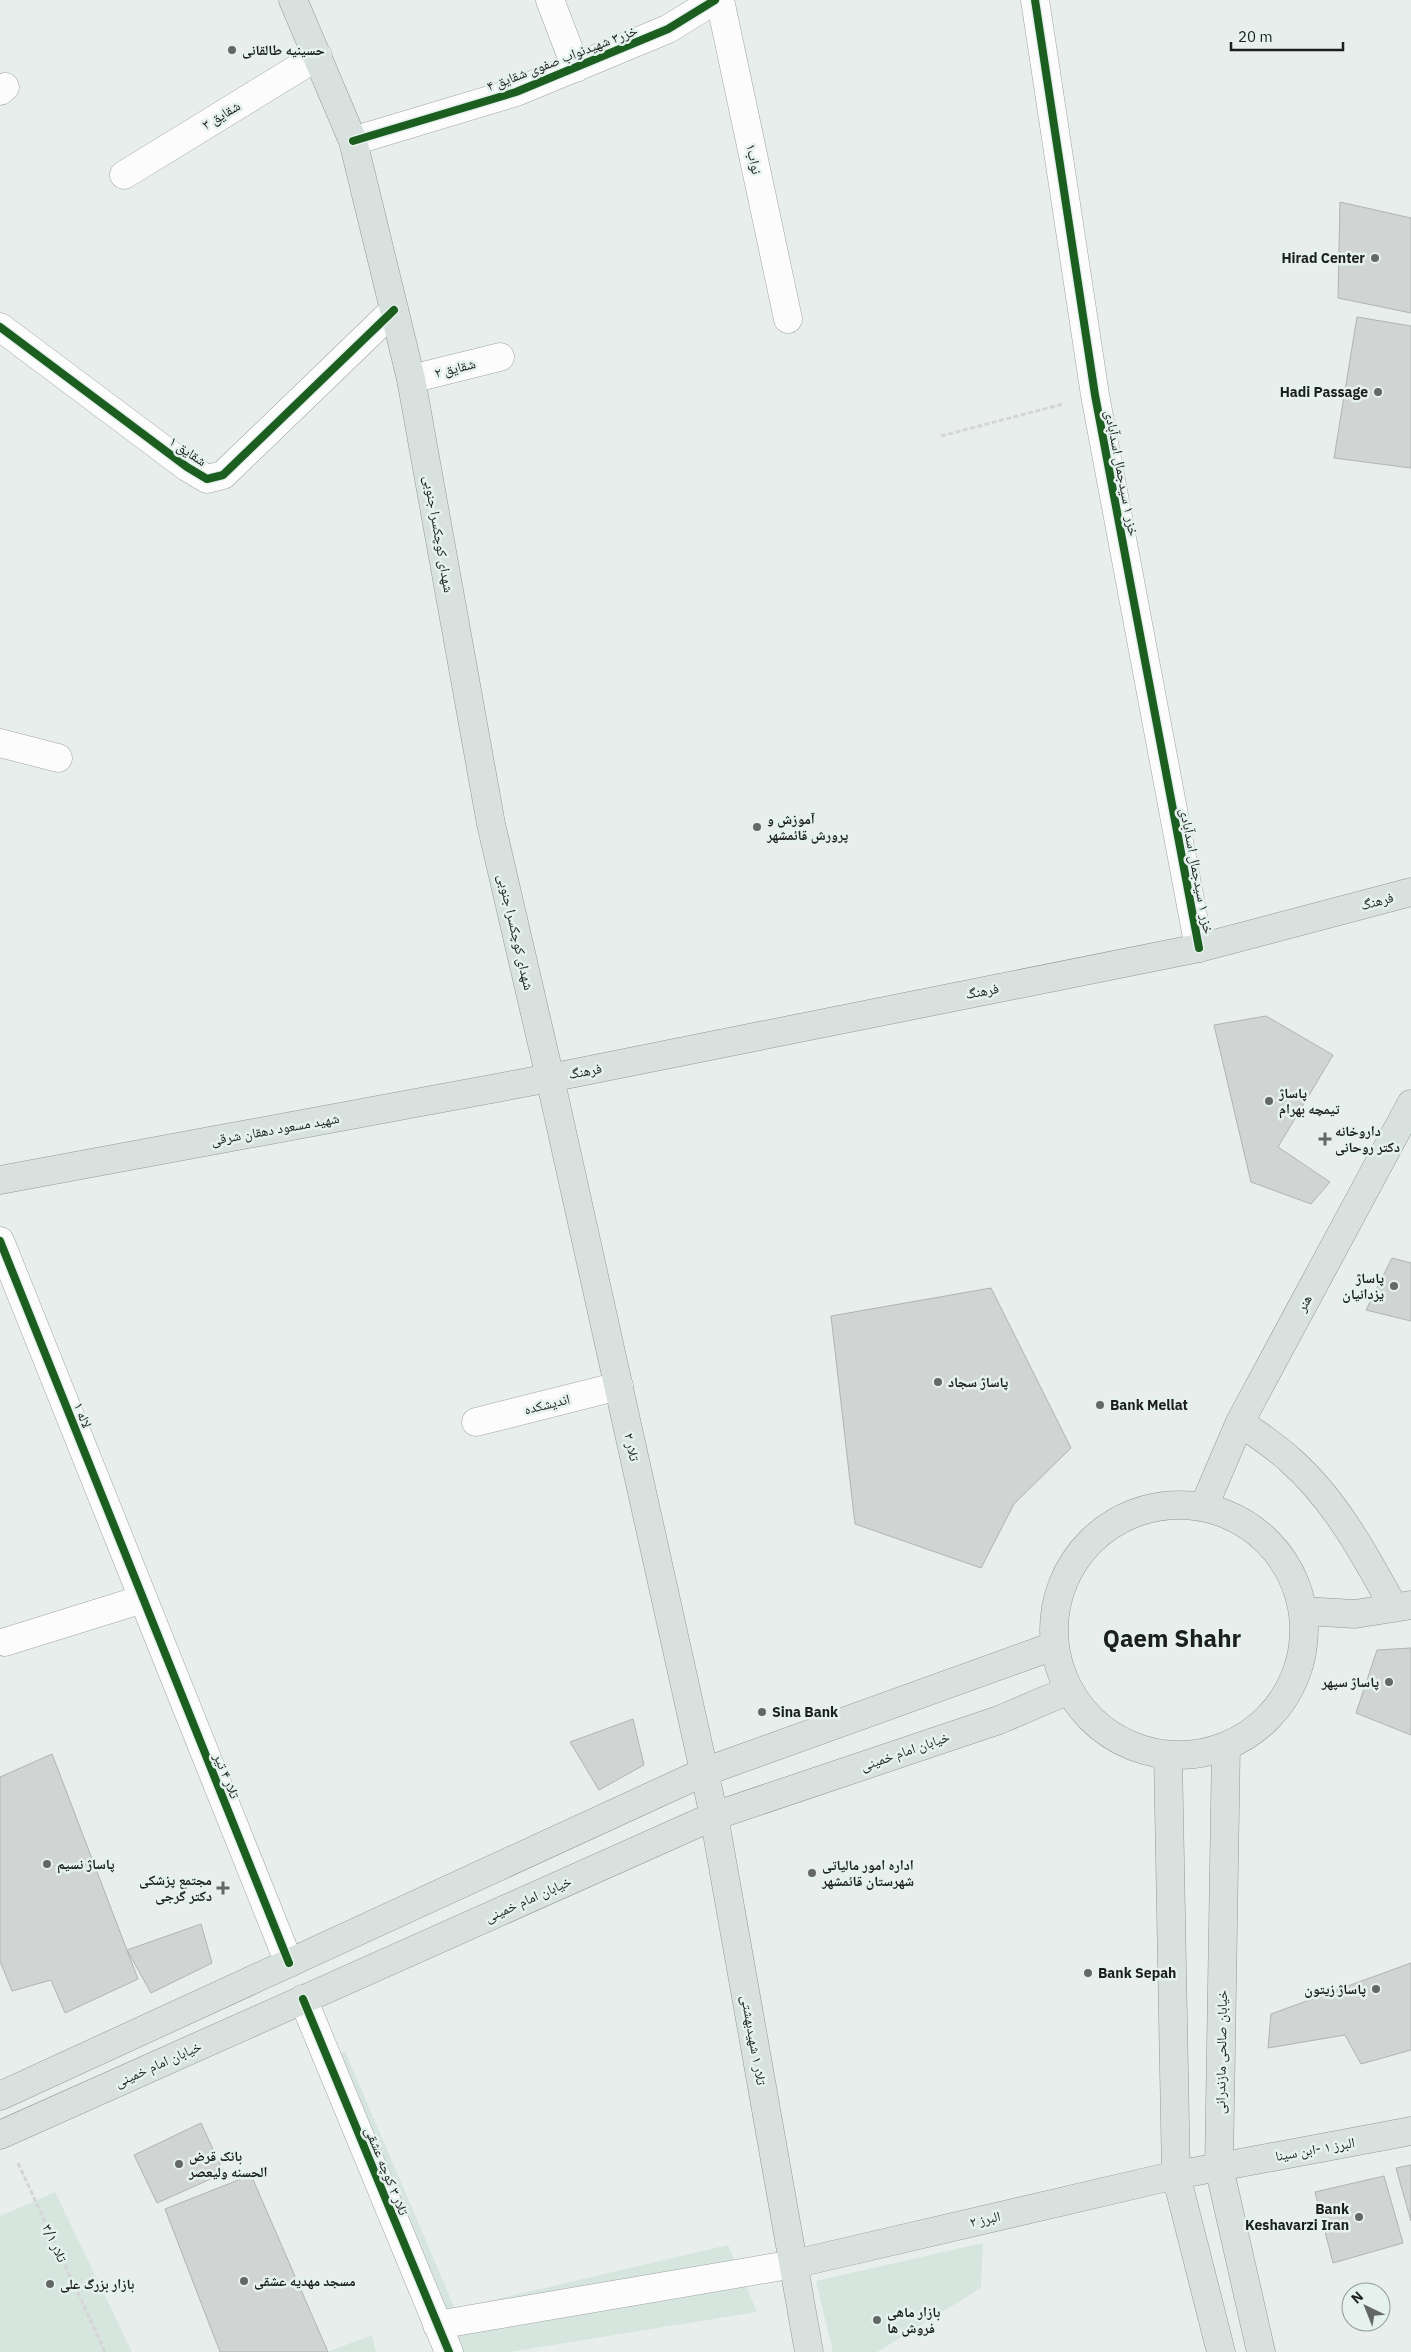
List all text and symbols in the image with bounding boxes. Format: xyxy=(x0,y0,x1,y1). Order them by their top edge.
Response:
scale bar xyxy=(1231,20,1344,52)
street label: خزر۳ شهیدنواب صفوی شقایق ۴ xyxy=(484,21,640,96)
text: 20 m xyxy=(1238,27,1273,46)
place label: حسینیه طالقانی xyxy=(242,41,325,59)
marker: حسینیه طالقانی xyxy=(226,44,238,56)
street label: شقایق ۳ xyxy=(199,97,244,134)
street label: نواب۱ xyxy=(742,142,766,176)
place label: Hirad Center xyxy=(1281,249,1365,267)
marker: Hirad Center xyxy=(1369,252,1381,264)
street label: شقایق ۲ xyxy=(433,354,478,383)
place label: Hadi Passage xyxy=(1280,383,1368,401)
marker: Hadi Passage xyxy=(1372,386,1384,398)
street label: خزر ۱ سیدجمال اسدآبادی xyxy=(1101,408,1143,538)
street label: شقایق ۱ xyxy=(165,432,210,471)
street label: شهدای کوچکسرا جنوبی xyxy=(420,474,458,594)
street label: خزر ۱ سیدجمال اسدآبادی xyxy=(1176,806,1218,936)
place label: آموزش و پرورش قائمشهر xyxy=(766,810,848,844)
marker: آموزش و پرورش قائمشهر xyxy=(751,821,763,833)
street label: شهدای کوچکسرا جنوبی xyxy=(494,872,538,992)
street label: فرهنگ xyxy=(1358,888,1396,914)
street label: فرهنگ xyxy=(964,979,1000,1003)
street label: فرهنگ xyxy=(567,1059,603,1083)
place label: پاساژ تیمچه بهرام xyxy=(1278,1084,1340,1119)
marker: پاساژ تیمچه بهرام xyxy=(1263,1095,1275,1107)
street label: شهید مسعود دهقان شرقی xyxy=(209,1109,341,1149)
place label: داروخانه دکتر روحانی xyxy=(1335,1122,1400,1156)
marker: داروخانه دکتر روحانی xyxy=(1319,1133,1331,1145)
place label: پاساژ یزدانیان xyxy=(1342,1269,1384,1303)
marker: پاساژ یزدانیان xyxy=(1388,1280,1400,1292)
street label: هنر xyxy=(1292,1291,1316,1316)
place label: پاساژ سجاد xyxy=(948,1373,1009,1391)
marker: پاساژ سجاد xyxy=(932,1376,944,1388)
street label: اندیشکده xyxy=(522,1390,572,1418)
place label: Bank Mellat xyxy=(1110,1396,1188,1414)
marker: Bank Mellat xyxy=(1094,1399,1106,1411)
street label: لاله ۱ xyxy=(70,1400,96,1430)
street label: تلار ۲ xyxy=(620,1431,644,1463)
district label: Qaem Shahr xyxy=(1103,1622,1241,1654)
place label: پاساژ سپهر xyxy=(1321,1673,1379,1691)
marker: پاساژ سپهر xyxy=(1383,1676,1395,1688)
place label: Sina Bank xyxy=(772,1703,839,1721)
marker: Sina Bank xyxy=(756,1706,768,1718)
street label: خیابان امام خمینی xyxy=(858,1727,952,1776)
street label: تلار ۴ تیر xyxy=(209,1750,244,1801)
place label: پاساژ نسیم xyxy=(57,1855,115,1874)
place label: اداره امور مالیاتی شهرستان قائمشهر xyxy=(821,1856,914,1890)
marker: پاساژ نسیم xyxy=(41,1858,53,1870)
marker: اداره امور مالیاتی شهرستان قائمشهر xyxy=(806,1867,818,1879)
place label: مجتمع پزشکی دکتر گرجی xyxy=(139,1871,212,1905)
street label: خیابان امام خمینی xyxy=(482,1872,575,1927)
marker: مجتمع پزشکی دکتر گرجی xyxy=(216,1881,230,1895)
place label: Bank Sepah xyxy=(1098,1964,1176,1982)
marker: Bank Sepah xyxy=(1082,1967,1094,1979)
place label: پاساژ زیتون xyxy=(1304,1980,1366,1998)
marker: پاساژ زیتون xyxy=(1370,1983,1382,1995)
street label: خیابان صالحی مازندرانی xyxy=(1211,1990,1231,2114)
street label: تلار ۱ شهیدبهشتی xyxy=(737,1994,771,2087)
street label: خیابان امام خمینی xyxy=(112,2037,205,2092)
street label: تلار ۳ کوچه عشقی xyxy=(361,2124,413,2218)
street label: البرز ۱ -ابن سینا xyxy=(1274,2133,1356,2165)
place label: بانک قرض الحسنه ولیعصر xyxy=(188,2147,268,2181)
marker: بانک قرض الحسنه ولیعصر xyxy=(173,2158,185,2170)
place label: Bank Keshavarzi Iran xyxy=(1245,2200,1350,2234)
street label: البرز ۲ xyxy=(968,2207,1002,2231)
marker: Bank Keshavarzi Iran xyxy=(1353,2211,1365,2223)
street label: تلار ۳/۱ xyxy=(38,2221,72,2265)
place label: مسجد مهدیه عشقی xyxy=(254,2272,356,2290)
place label: بازار بزرگ علی xyxy=(60,2275,135,2293)
marker: مسجد مهدیه عشقی xyxy=(238,2275,250,2287)
marker: بازار بزرگ علی xyxy=(44,2278,56,2290)
north arrow xyxy=(1341,2282,1391,2332)
text: N xyxy=(1347,2287,1367,2308)
place label: بازار ماهی فروش ها xyxy=(887,2303,940,2337)
marker: بازار ماهی فروش ها xyxy=(871,2314,883,2326)

